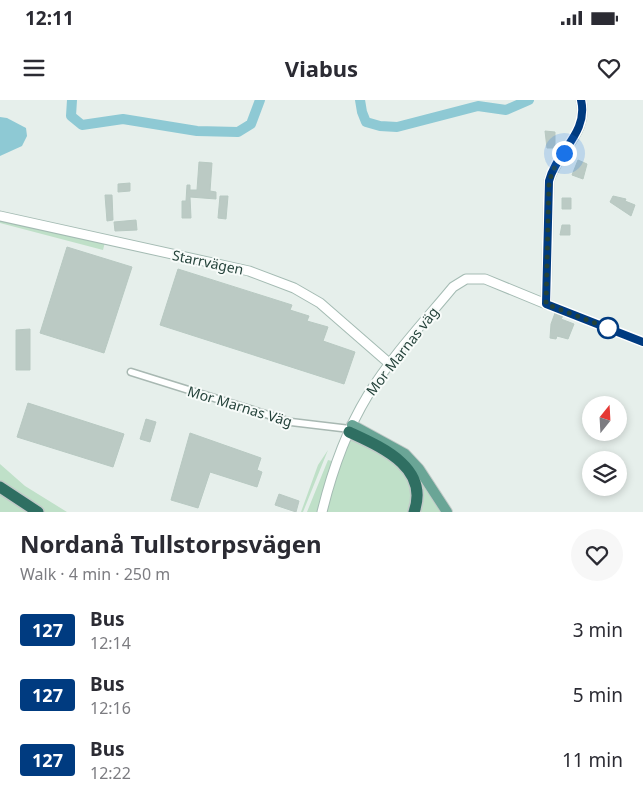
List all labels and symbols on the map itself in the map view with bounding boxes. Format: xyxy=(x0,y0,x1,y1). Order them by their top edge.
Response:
your location xyxy=(552,141,577,166)
street label: Starrvägen xyxy=(171,245,245,279)
street label: Mor Marnas väg xyxy=(361,303,443,399)
unlabelled marker xyxy=(597,317,619,339)
street label: Mor Marnas Väg xyxy=(185,381,295,431)
north arrow xyxy=(582,396,628,441)

